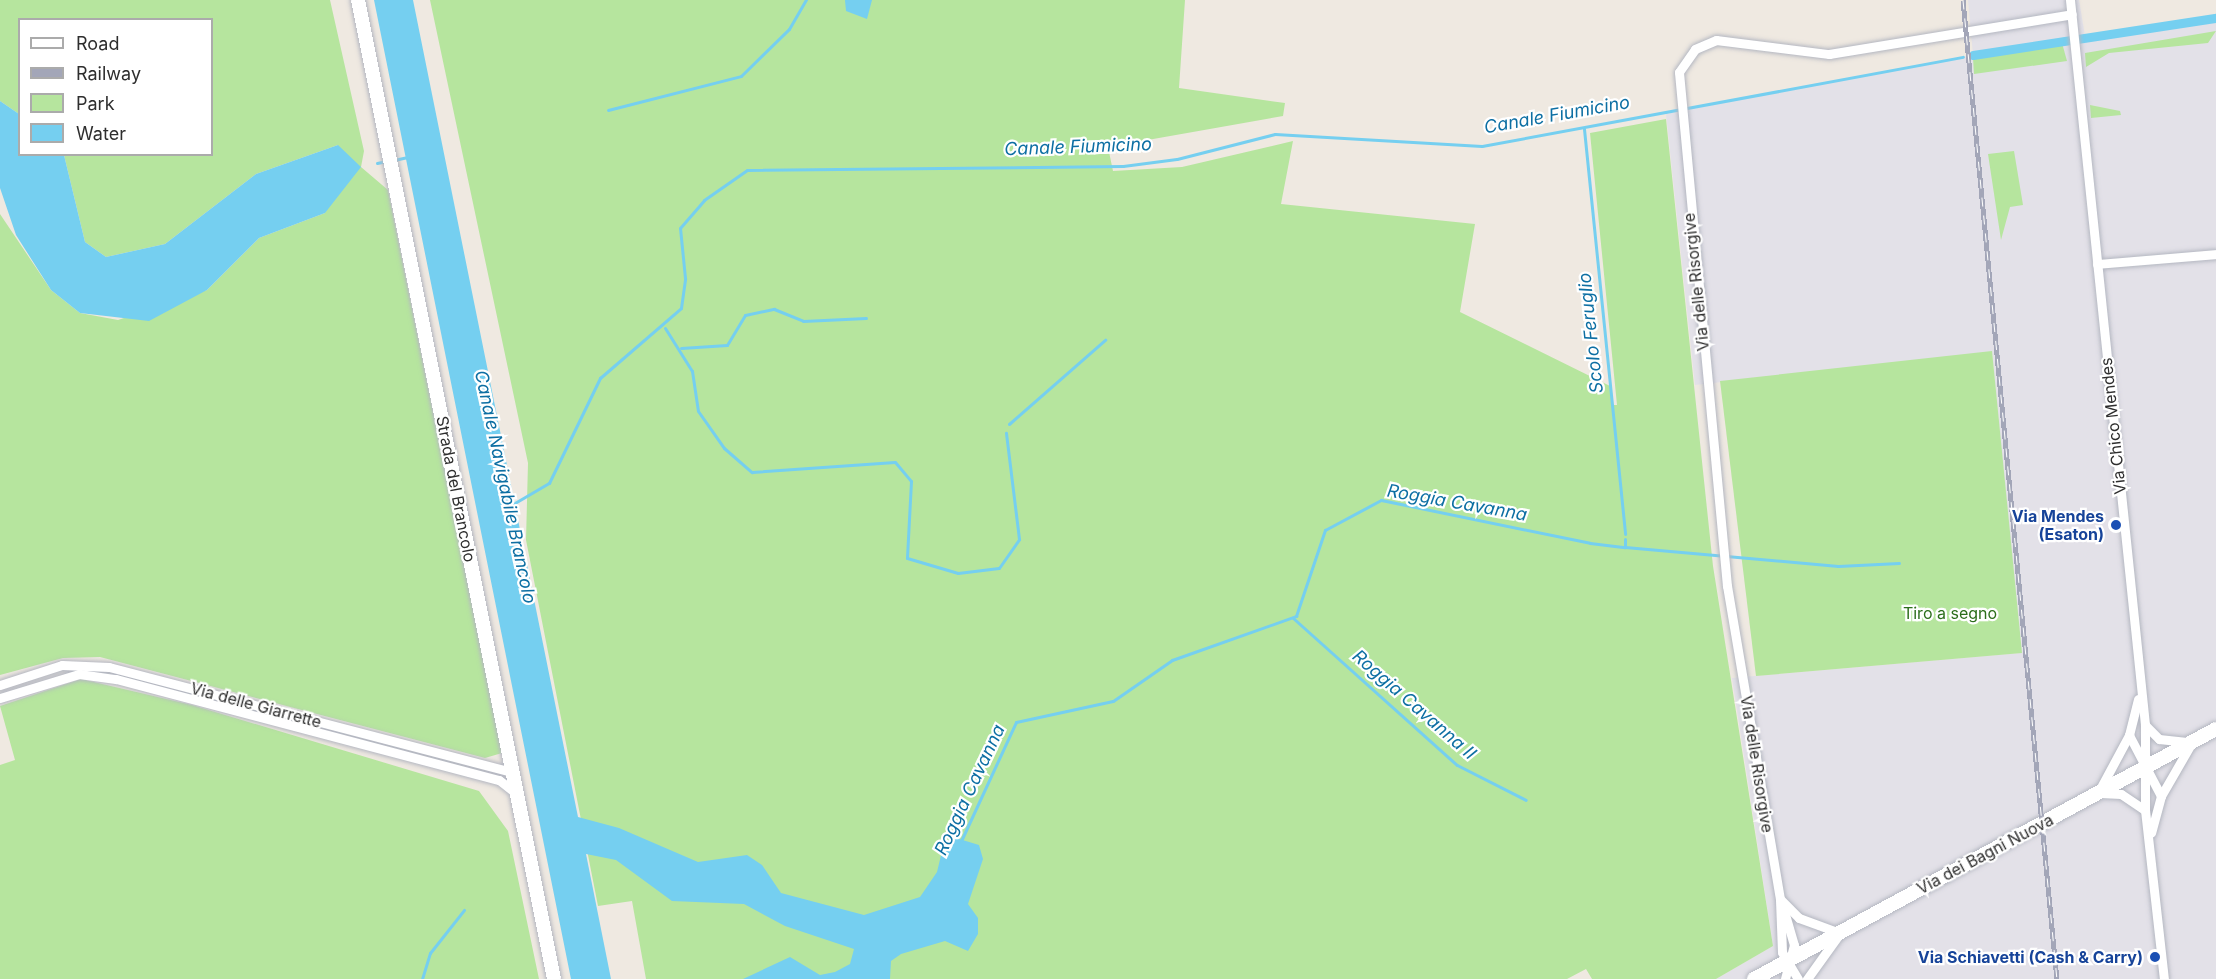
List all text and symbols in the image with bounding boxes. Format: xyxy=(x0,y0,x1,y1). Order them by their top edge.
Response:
legend xyxy=(18,18,213,156)
text: Road xyxy=(76,33,119,54)
text: Railway xyxy=(76,63,141,84)
water label: Canale Fiumicino xyxy=(1482,92,1632,138)
text: Park xyxy=(76,93,115,114)
text: Water xyxy=(76,123,126,144)
water label: Canale Fiumicino xyxy=(1004,134,1152,160)
street label: Via delle Risorgive xyxy=(1679,212,1713,352)
water label: Scolo Feruglio xyxy=(1574,272,1608,394)
street label: Via Chico Mendes xyxy=(2096,357,2130,495)
water label: Canale Navigabile Brancolo xyxy=(470,368,540,606)
street label: Strada del Brancolo xyxy=(432,414,480,564)
water label: Roggia Cavanna xyxy=(1385,480,1529,526)
place label: Via Mendes (Esaton) xyxy=(2012,506,2104,544)
marker: Via Mendes (Esaton) xyxy=(2109,518,2123,532)
park label: Tiro a segno xyxy=(1903,603,1997,623)
water label: Roggia Cavanna II xyxy=(1348,646,1480,764)
street label: Via delle Giarrette xyxy=(189,678,323,732)
street label: Via delle Risorgive xyxy=(1737,694,1777,834)
water label: Roggia Cavanna xyxy=(930,721,1010,859)
street label: Via dei Bagni Nuova xyxy=(1914,810,2056,898)
place label: Via Schiavetti (Cash & Carry) xyxy=(1918,947,2143,967)
marker: Via Schiavetti (Cash & Carry) xyxy=(2148,950,2162,964)

